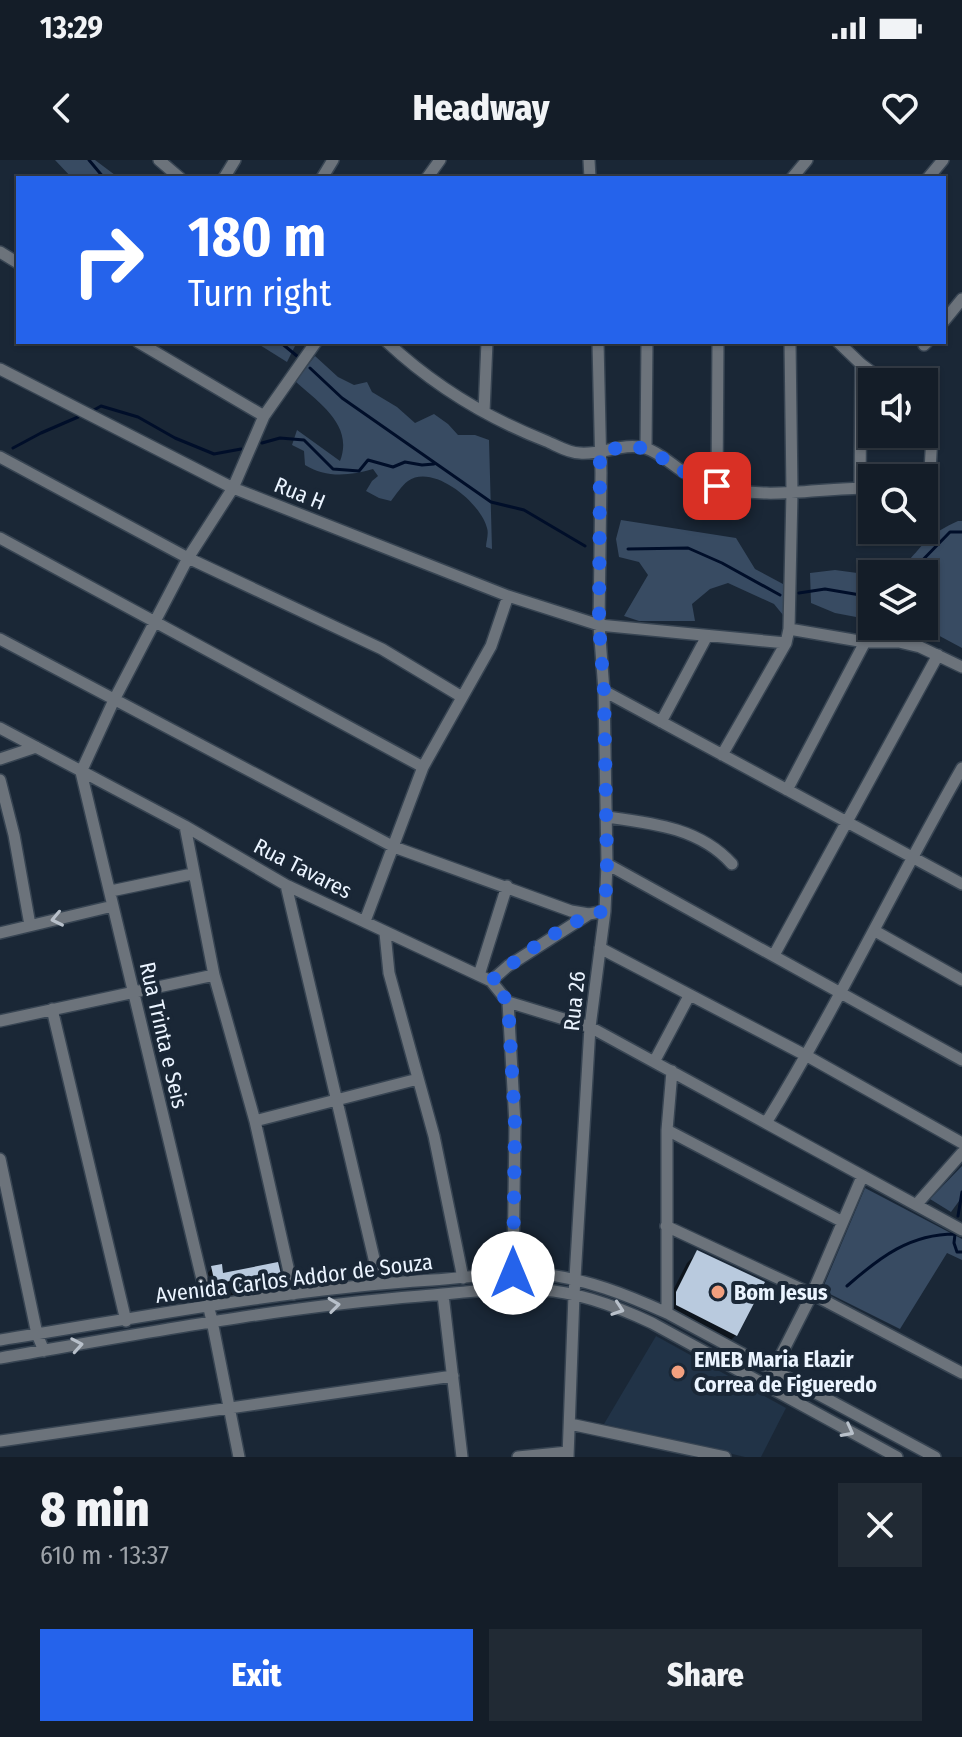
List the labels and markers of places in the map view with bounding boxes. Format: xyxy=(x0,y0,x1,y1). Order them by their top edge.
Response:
pin xyxy=(683,452,751,520)
place label: Bom Jesus xyxy=(734,1279,828,1306)
marker: Bom Jesus xyxy=(709,1283,727,1301)
place label: EMEB Maria Elazir Correa de Figueredo xyxy=(694,1346,877,1398)
marker: EMEB Maria Elazir Correa de Figueredo xyxy=(669,1363,687,1381)

